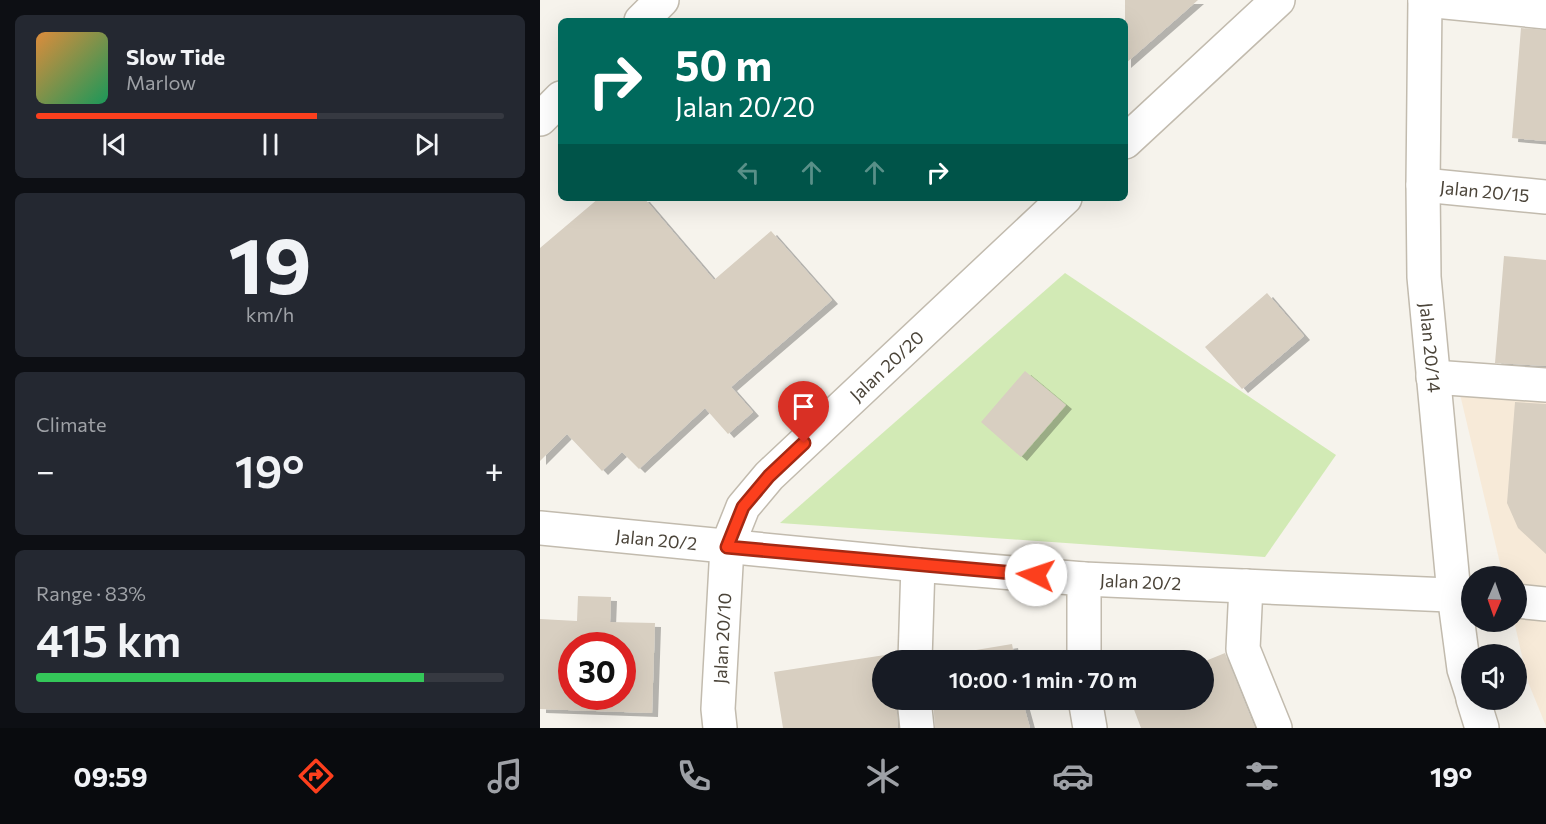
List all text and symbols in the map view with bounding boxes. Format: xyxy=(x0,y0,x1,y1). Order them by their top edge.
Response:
text: 50 m xyxy=(675,38,772,90)
icon: right xyxy=(576,42,654,120)
text: Slow Tide xyxy=(126,43,225,70)
text: Marlow xyxy=(126,70,196,94)
text: Jalan 20/20 xyxy=(675,90,815,123)
icon: previous xyxy=(98,128,131,161)
icon: pause xyxy=(254,128,287,161)
icon: next xyxy=(410,128,443,161)
icon: left xyxy=(732,156,765,189)
icon: ahead xyxy=(795,156,828,189)
icon: ahead xyxy=(858,156,891,189)
icon: right xyxy=(921,156,954,189)
street label: Jalan 20/15 xyxy=(1439,176,1530,206)
text: 19 xyxy=(228,215,312,310)
text: km/h xyxy=(246,302,294,326)
street label: Jalan 20/14 xyxy=(1415,302,1446,394)
street label: Jalan 20/20 xyxy=(845,326,928,406)
pin xyxy=(778,381,829,443)
icon: arrive xyxy=(787,390,820,423)
text: Climate xyxy=(36,412,106,436)
text: 19° xyxy=(235,442,304,497)
text: − xyxy=(36,449,55,490)
text: + xyxy=(485,449,504,490)
street label: Jalan 20/2 xyxy=(615,524,698,554)
position arrow xyxy=(1004,543,1068,607)
north arrow xyxy=(1461,566,1527,632)
map controls xyxy=(1461,566,1527,710)
street label: Jalan 20/2 xyxy=(1099,569,1182,594)
text: Range · 83% xyxy=(36,581,146,605)
street label: Jalan 20/10 xyxy=(708,592,735,684)
text: 415 km xyxy=(36,611,181,666)
speed limit sign: 30 xyxy=(558,632,636,710)
button: sound xyxy=(1461,644,1527,710)
text: 10:00 · 1 min · 70 m xyxy=(949,666,1137,693)
icon: directions xyxy=(295,755,337,797)
icon: music xyxy=(484,755,526,797)
icon: phone xyxy=(673,755,715,797)
icon: climate xyxy=(862,755,904,797)
icon: car xyxy=(1052,755,1094,797)
icon: filters xyxy=(1241,755,1283,797)
text: 09:59 xyxy=(74,760,148,793)
text: 19° xyxy=(1430,760,1472,793)

